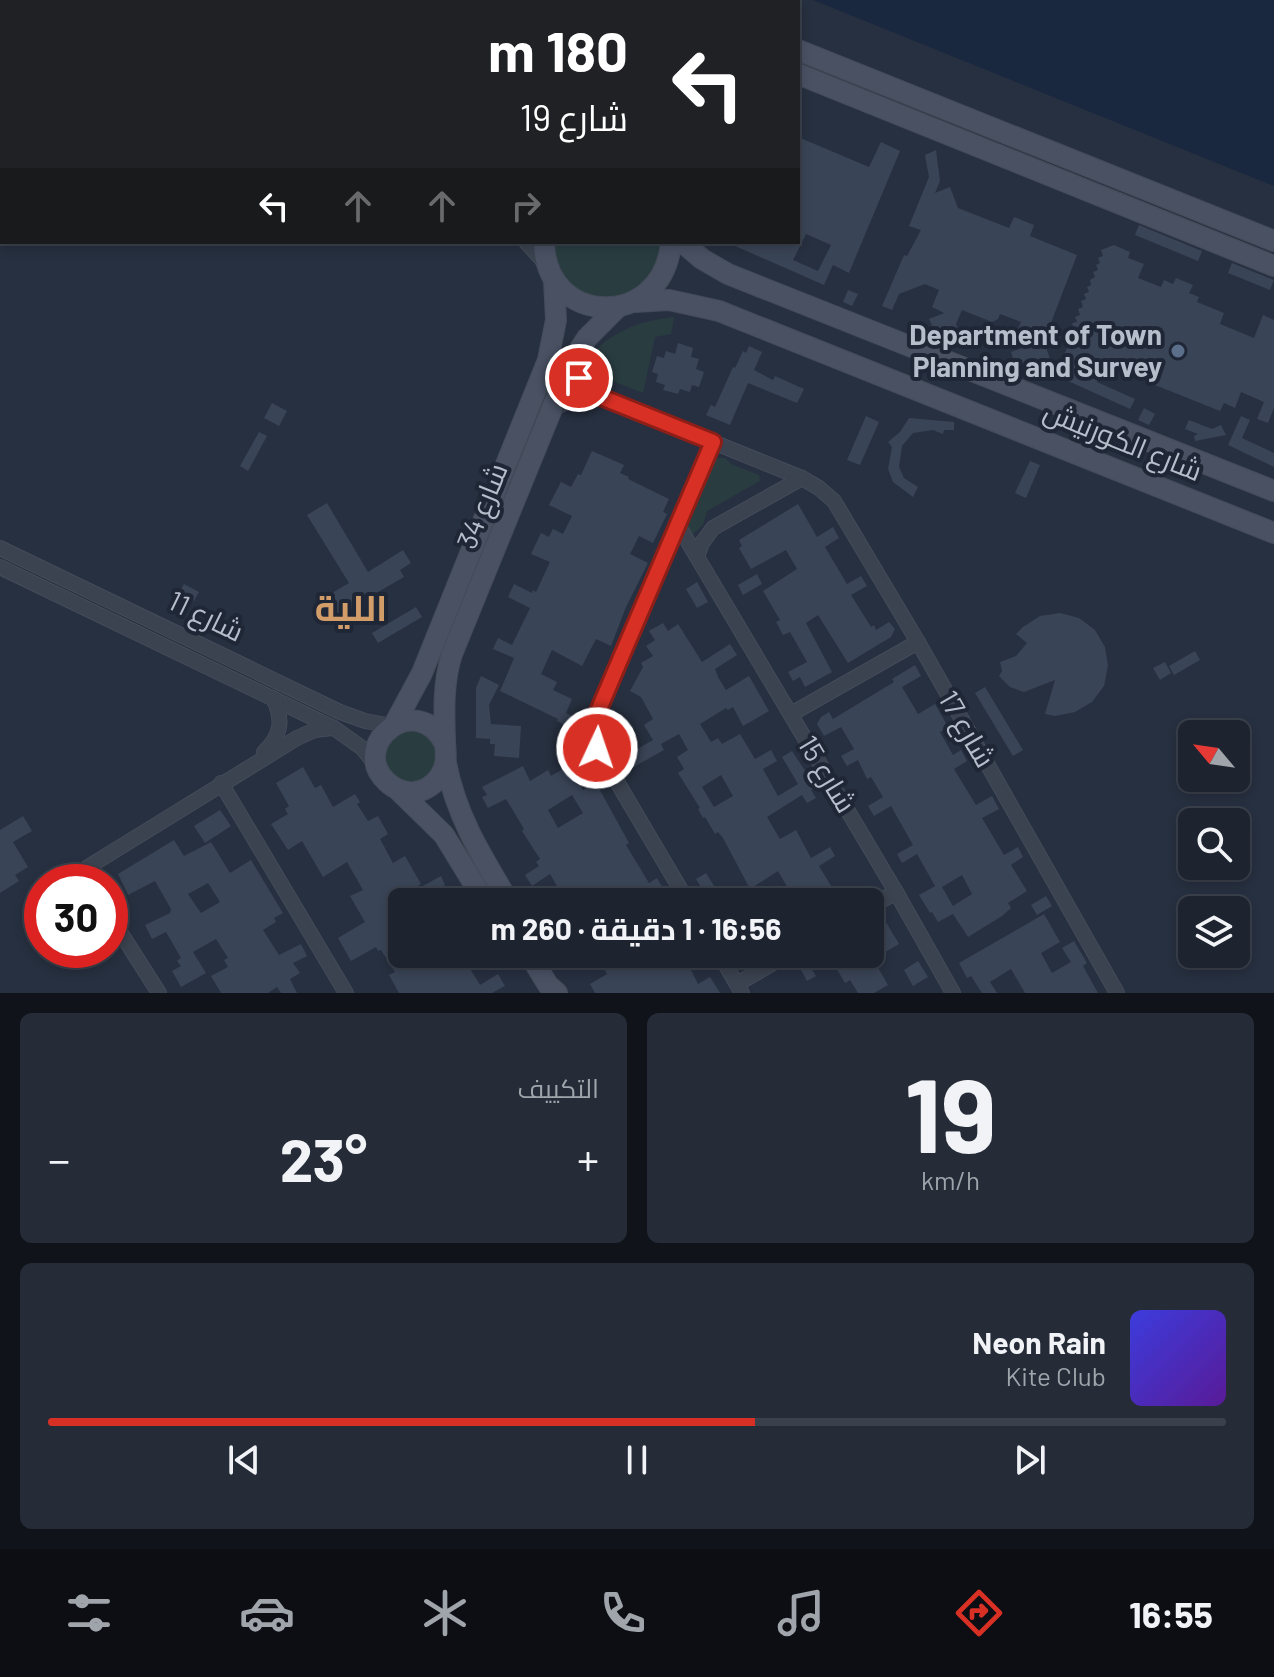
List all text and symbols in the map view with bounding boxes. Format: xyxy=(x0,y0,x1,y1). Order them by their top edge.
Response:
text: 180 m xyxy=(488,16,628,83)
icon: left xyxy=(656,32,760,136)
text: شارع 19 xyxy=(520,95,628,138)
icon: left xyxy=(252,184,296,228)
icon: ahead xyxy=(336,184,380,228)
icon: ahead xyxy=(420,184,464,228)
icon: right xyxy=(504,184,548,228)
place label: Department of Town Planning and Survey xyxy=(909,317,1162,383)
marker: Department of Town Planning and Survey xyxy=(1169,342,1187,360)
pin xyxy=(545,344,613,412)
icon: arrive xyxy=(557,356,601,400)
street label: شارع الكورنيش xyxy=(1038,393,1207,490)
street label: شارع 34 xyxy=(449,458,516,555)
street label: شارع 11 xyxy=(162,582,250,651)
district label: اللية xyxy=(315,585,387,629)
street label: شارع 17 xyxy=(930,684,1003,774)
position arrow xyxy=(555,706,639,790)
north arrow xyxy=(1178,720,1250,792)
map controls xyxy=(1178,720,1250,968)
street label: شارع 15 xyxy=(789,729,864,820)
button: search xyxy=(1178,808,1250,880)
speed limit sign: 30 xyxy=(24,864,128,968)
button: layers xyxy=(1178,896,1250,968)
text: 16:56 · 1 دقيقة · 260 m xyxy=(491,910,781,946)
text: 19 xyxy=(904,1049,997,1174)
text: التكييف xyxy=(517,1072,599,1103)
text: 23° xyxy=(280,1122,367,1194)
text: − xyxy=(48,1132,70,1185)
text: + xyxy=(577,1132,599,1185)
text: km/h xyxy=(921,1164,980,1195)
text: Neon Rain xyxy=(972,1324,1106,1360)
text: Kite Club xyxy=(1005,1360,1106,1391)
icon: previous xyxy=(222,1438,266,1482)
icon: pause xyxy=(615,1438,659,1482)
icon: next xyxy=(1008,1438,1052,1482)
icon: filters xyxy=(61,1585,117,1641)
icon: car xyxy=(239,1585,295,1641)
icon: climate xyxy=(417,1585,473,1641)
icon: phone xyxy=(595,1585,651,1641)
icon: music xyxy=(773,1585,829,1641)
icon: directions xyxy=(951,1585,1007,1641)
text: 16:55 xyxy=(1129,1592,1213,1635)

